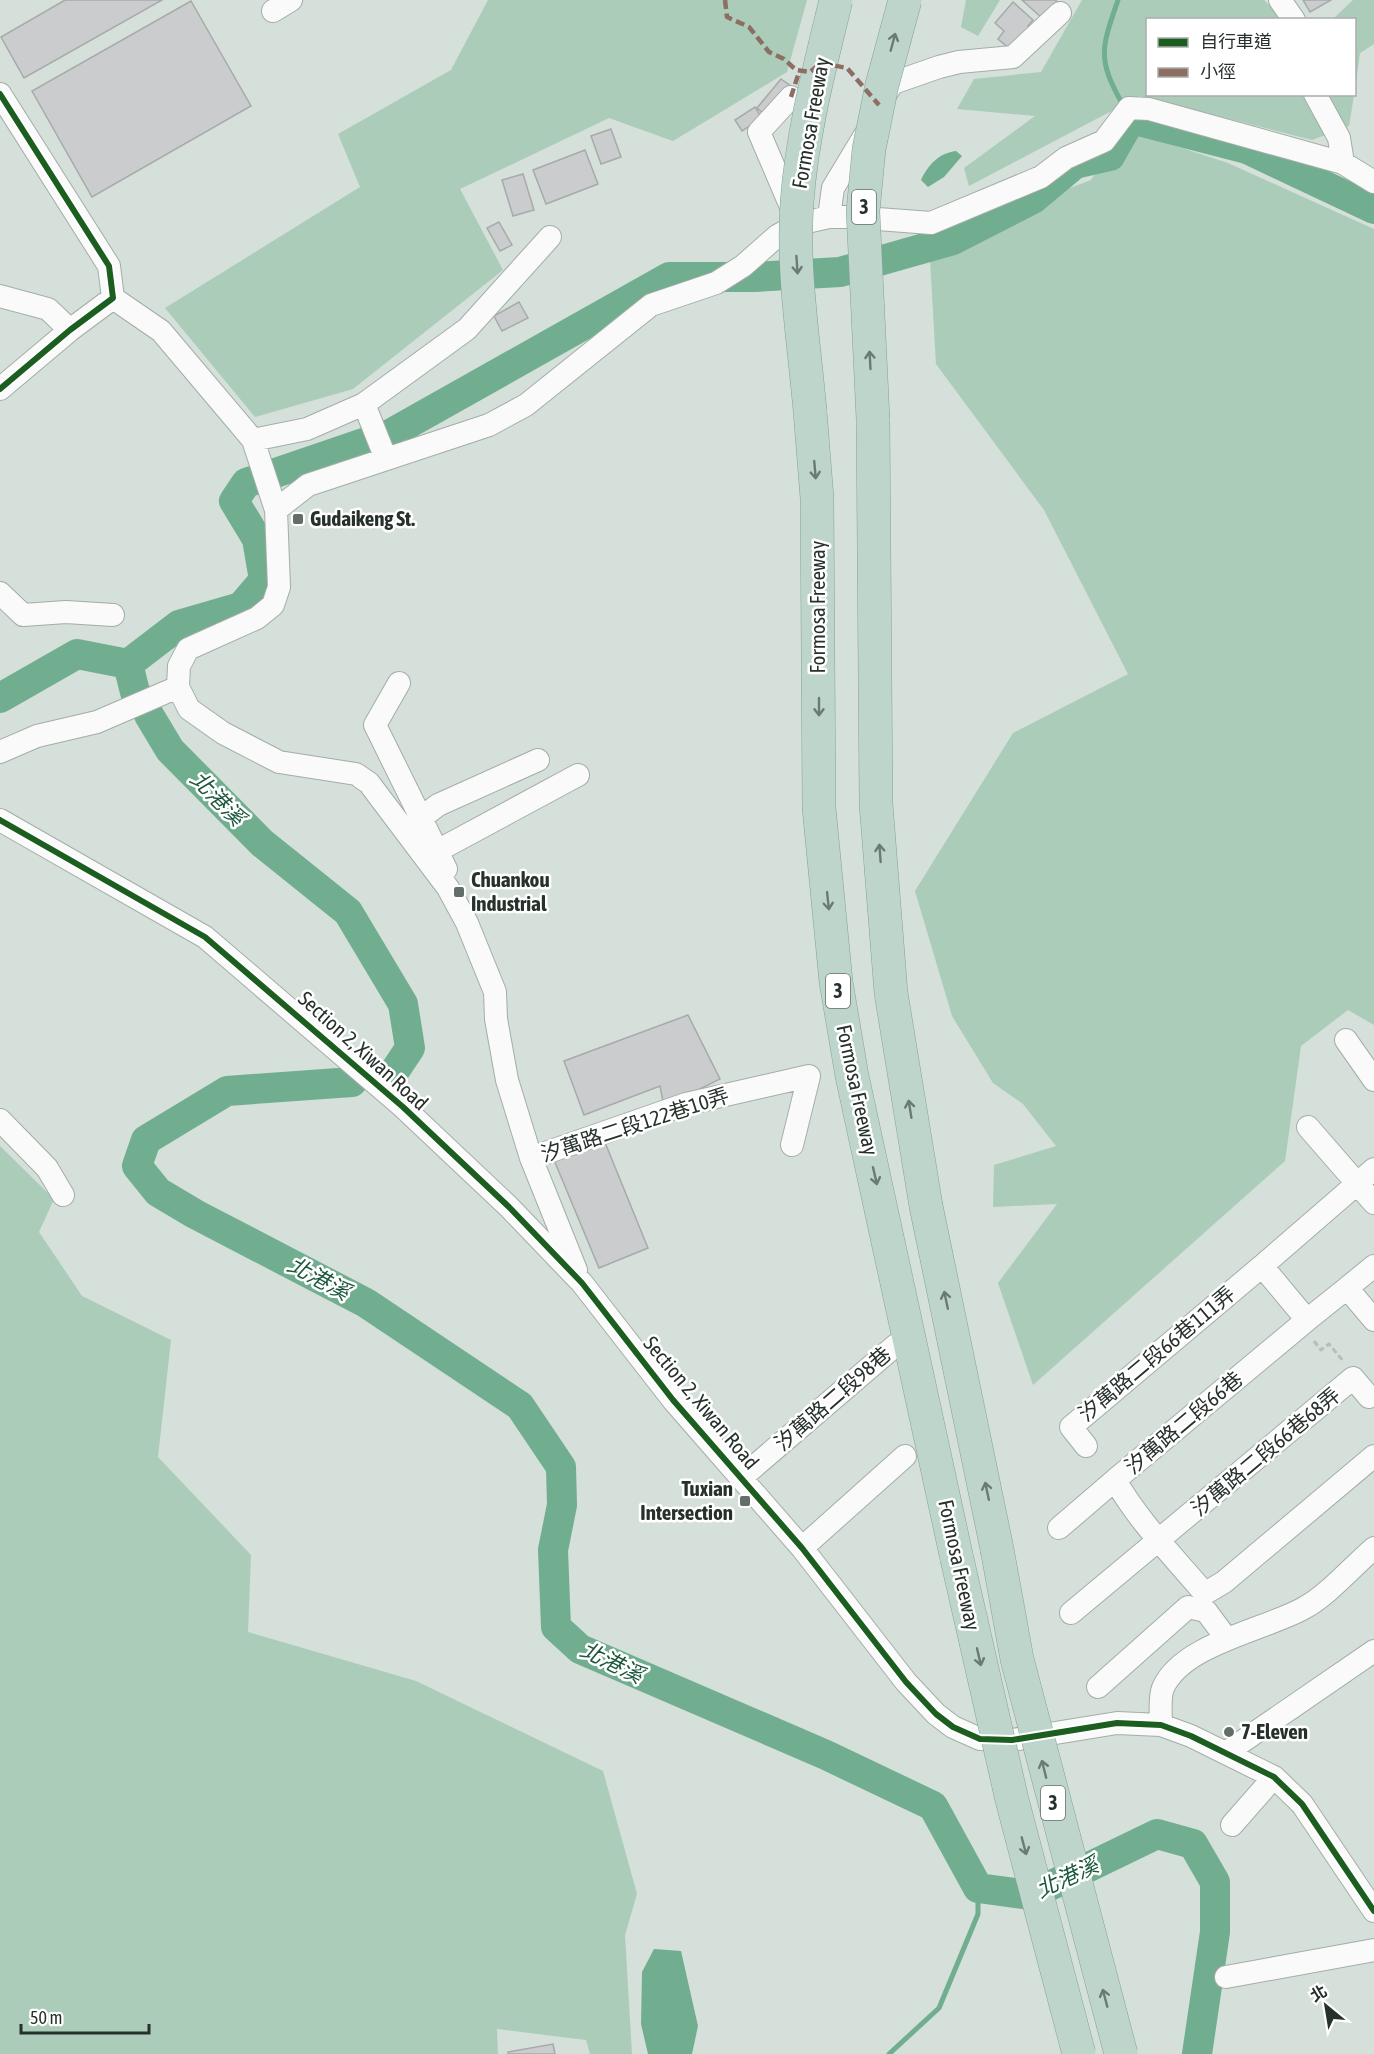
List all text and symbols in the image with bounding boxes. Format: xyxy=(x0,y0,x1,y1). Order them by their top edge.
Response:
legend xyxy=(1146,18,1356,96)
text: 自行車道 xyxy=(1200,31,1272,52)
one-way arrow xyxy=(888,33,900,52)
street label: Formosa Freeway xyxy=(787,55,833,190)
text: 小徑 xyxy=(1200,61,1236,82)
road number: 3 xyxy=(852,190,876,224)
one-way arrow xyxy=(792,254,803,274)
one-way arrow xyxy=(865,351,876,371)
one-way arrow xyxy=(810,459,821,479)
place label: Gudaikeng St. xyxy=(310,506,415,530)
marker: Gudaikeng St. xyxy=(291,512,305,526)
street label: Formosa Freeway xyxy=(805,540,829,673)
one-way arrow xyxy=(813,696,825,716)
water label: 北港溪 xyxy=(185,765,253,833)
one-way arrow xyxy=(874,843,885,863)
place label: Chuankou Industrial xyxy=(471,867,550,915)
marker: Chuankou Industrial xyxy=(452,885,466,899)
one-way arrow xyxy=(823,891,834,911)
road number: 3 xyxy=(826,974,850,1008)
street label: Section 2, Xiwan Road xyxy=(294,986,433,1115)
street label: Formosa Freeway xyxy=(832,1022,884,1158)
street label: 汐萬路二段122巷10弄 xyxy=(538,1082,732,1166)
one-way arrow xyxy=(904,1099,915,1119)
one-way arrow xyxy=(870,1166,881,1185)
water label: 北港溪 xyxy=(284,1251,357,1306)
street label: 汐萬路二段66巷111弄 xyxy=(1074,1281,1240,1427)
one-way arrow xyxy=(940,1291,951,1311)
street label: Section 2, Xiwan Road xyxy=(639,1331,764,1474)
street label: 汐萬路二段98巷 xyxy=(769,1341,895,1455)
street label: 汐萬路二段66巷 xyxy=(1120,1367,1248,1479)
street label: 汐萬路二段66巷68弄 xyxy=(1186,1382,1344,1520)
place label: Tuxian Intersection xyxy=(640,1476,733,1524)
one-way arrow xyxy=(981,1482,992,1501)
marker: Tuxian Intersection xyxy=(738,1494,752,1508)
street label: Formosa Freeway xyxy=(934,1497,986,1633)
water label: 北港溪 xyxy=(577,1636,650,1689)
one-way arrow xyxy=(974,1647,986,1666)
place label: 7-Eleven xyxy=(1241,1719,1308,1743)
marker: 7-Eleven xyxy=(1222,1725,1236,1739)
one-way arrow xyxy=(1037,1759,1049,1778)
road number: 3 xyxy=(1041,1786,1065,1820)
one-way arrow xyxy=(1019,1837,1031,1856)
water label: 北港溪 xyxy=(1032,1850,1105,1903)
north arrow xyxy=(1296,1976,1356,2036)
text: 北 xyxy=(1307,1981,1330,2005)
one-way arrow xyxy=(1099,1988,1111,2007)
scale bar xyxy=(21,1997,148,2035)
text: 50 m xyxy=(30,2007,62,2028)

